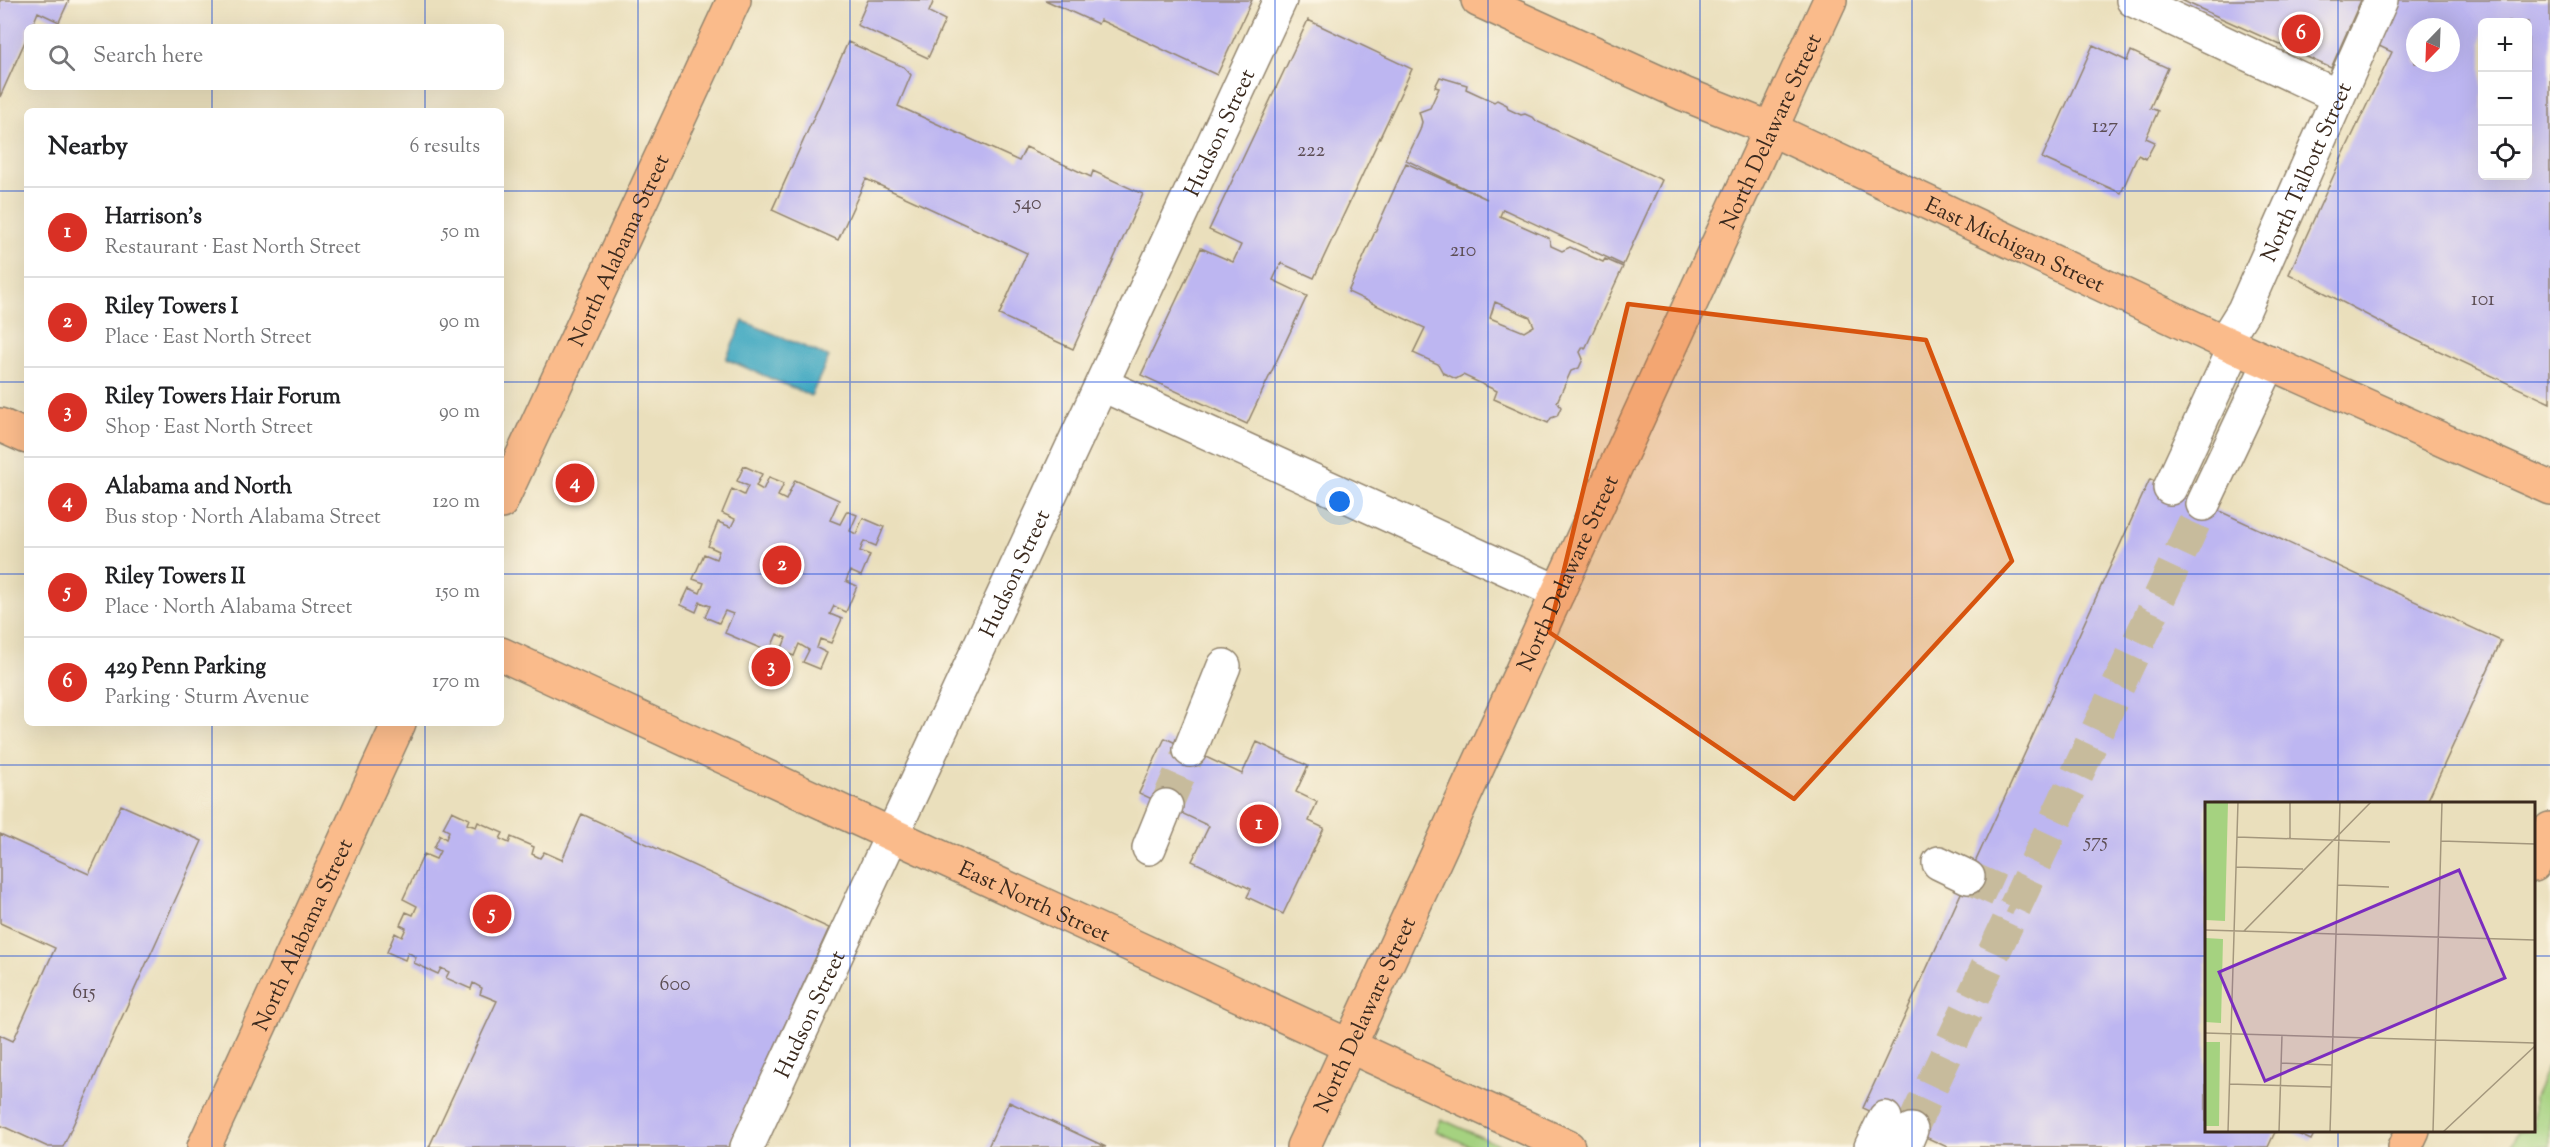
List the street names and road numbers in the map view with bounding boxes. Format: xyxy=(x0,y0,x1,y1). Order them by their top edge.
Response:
street label: North Delaware Street xyxy=(1714,29,1832,236)
street label: Hudson Street xyxy=(1178,64,1265,203)
street label: North Talbott Street xyxy=(2254,78,2362,268)
street label: North Alabama Street xyxy=(562,149,679,353)
street label: East Michigan Street xyxy=(1919,191,2109,303)
street label: North Delaware Street xyxy=(1511,470,1629,677)
street label: Hudson Street xyxy=(973,505,1060,643)
street label: North Alabama Street xyxy=(246,834,363,1037)
street label: East North Street xyxy=(952,854,1115,952)
street label: North Delaware Street xyxy=(1308,912,1426,1119)
street label: Hudson Street xyxy=(768,945,855,1084)

